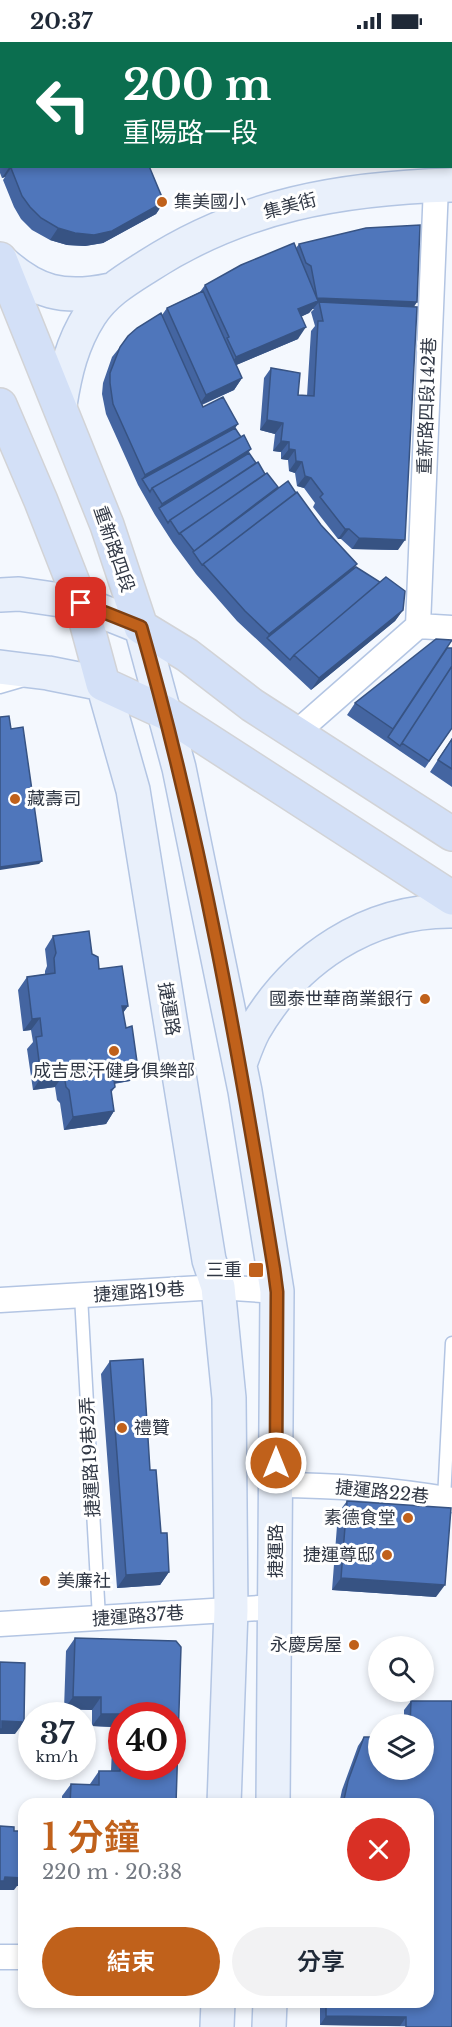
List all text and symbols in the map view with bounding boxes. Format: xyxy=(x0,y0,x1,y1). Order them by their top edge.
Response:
text: 20:37 xyxy=(30,8,93,35)
text: 200 m xyxy=(123,59,271,111)
icon: left xyxy=(24,66,102,144)
text: 重陽路一段 xyxy=(123,116,258,149)
street label: 集美街 xyxy=(261,188,319,224)
place label: 集美國小 xyxy=(174,191,246,213)
marker: 集美國小 xyxy=(155,195,169,209)
street label: 重新路四段142巷 xyxy=(414,337,440,475)
street label: 重新路四段 xyxy=(89,503,139,595)
pin xyxy=(55,577,106,628)
icon: arrive xyxy=(64,586,97,619)
place label: 藏壽司 xyxy=(27,788,81,810)
marker: 藏壽司 xyxy=(8,792,22,806)
street label: 捷運路 xyxy=(154,981,184,1037)
place label: 國泰世華商業銀行 xyxy=(269,988,413,1010)
marker: 國泰世華商業銀行 xyxy=(418,992,432,1006)
marker: 成吉思汗健身俱樂部 xyxy=(107,1044,121,1058)
place label: 成吉思汗健身俱樂部 xyxy=(33,1060,195,1082)
place label: 三重 xyxy=(206,1259,242,1281)
marker: 三重 xyxy=(247,1261,265,1279)
street label: 捷運路19巷 xyxy=(93,1278,185,1306)
street label: 捷運路19巷2弄 xyxy=(76,1396,104,1518)
place label: 禮贊 xyxy=(134,1417,170,1439)
marker: 禮贊 xyxy=(115,1421,129,1435)
position arrow xyxy=(244,1431,308,1495)
street label: 捷運路22巷 xyxy=(334,1476,430,1508)
place label: 素德食堂 xyxy=(324,1507,396,1529)
marker: 素德食堂 xyxy=(401,1511,415,1525)
street label: 捷運路 xyxy=(265,1524,287,1578)
place label: 捷運尊邸 xyxy=(303,1544,375,1566)
marker: 捷運尊邸 xyxy=(380,1548,394,1562)
place label: 美廉社 xyxy=(57,1570,111,1592)
marker: 美廉社 xyxy=(38,1574,52,1588)
street label: 捷運路37巷 xyxy=(91,1602,185,1630)
place label: 永慶房屋 xyxy=(270,1634,342,1656)
map controls xyxy=(368,1636,434,1780)
button: search xyxy=(368,1636,434,1702)
marker: 永慶房屋 xyxy=(347,1638,361,1652)
speed limit sign: 40 xyxy=(108,1702,186,1780)
button: layers xyxy=(368,1714,434,1780)
text: 37 xyxy=(40,1715,74,1752)
text: km/h xyxy=(36,1747,78,1766)
text: 1 分鐘 xyxy=(42,1815,140,1860)
button: close xyxy=(347,1818,410,1881)
text: 220 m · 20:38 xyxy=(42,1860,182,1884)
button: 結束 xyxy=(42,1927,220,1996)
button: 分享 xyxy=(232,1927,410,1996)

